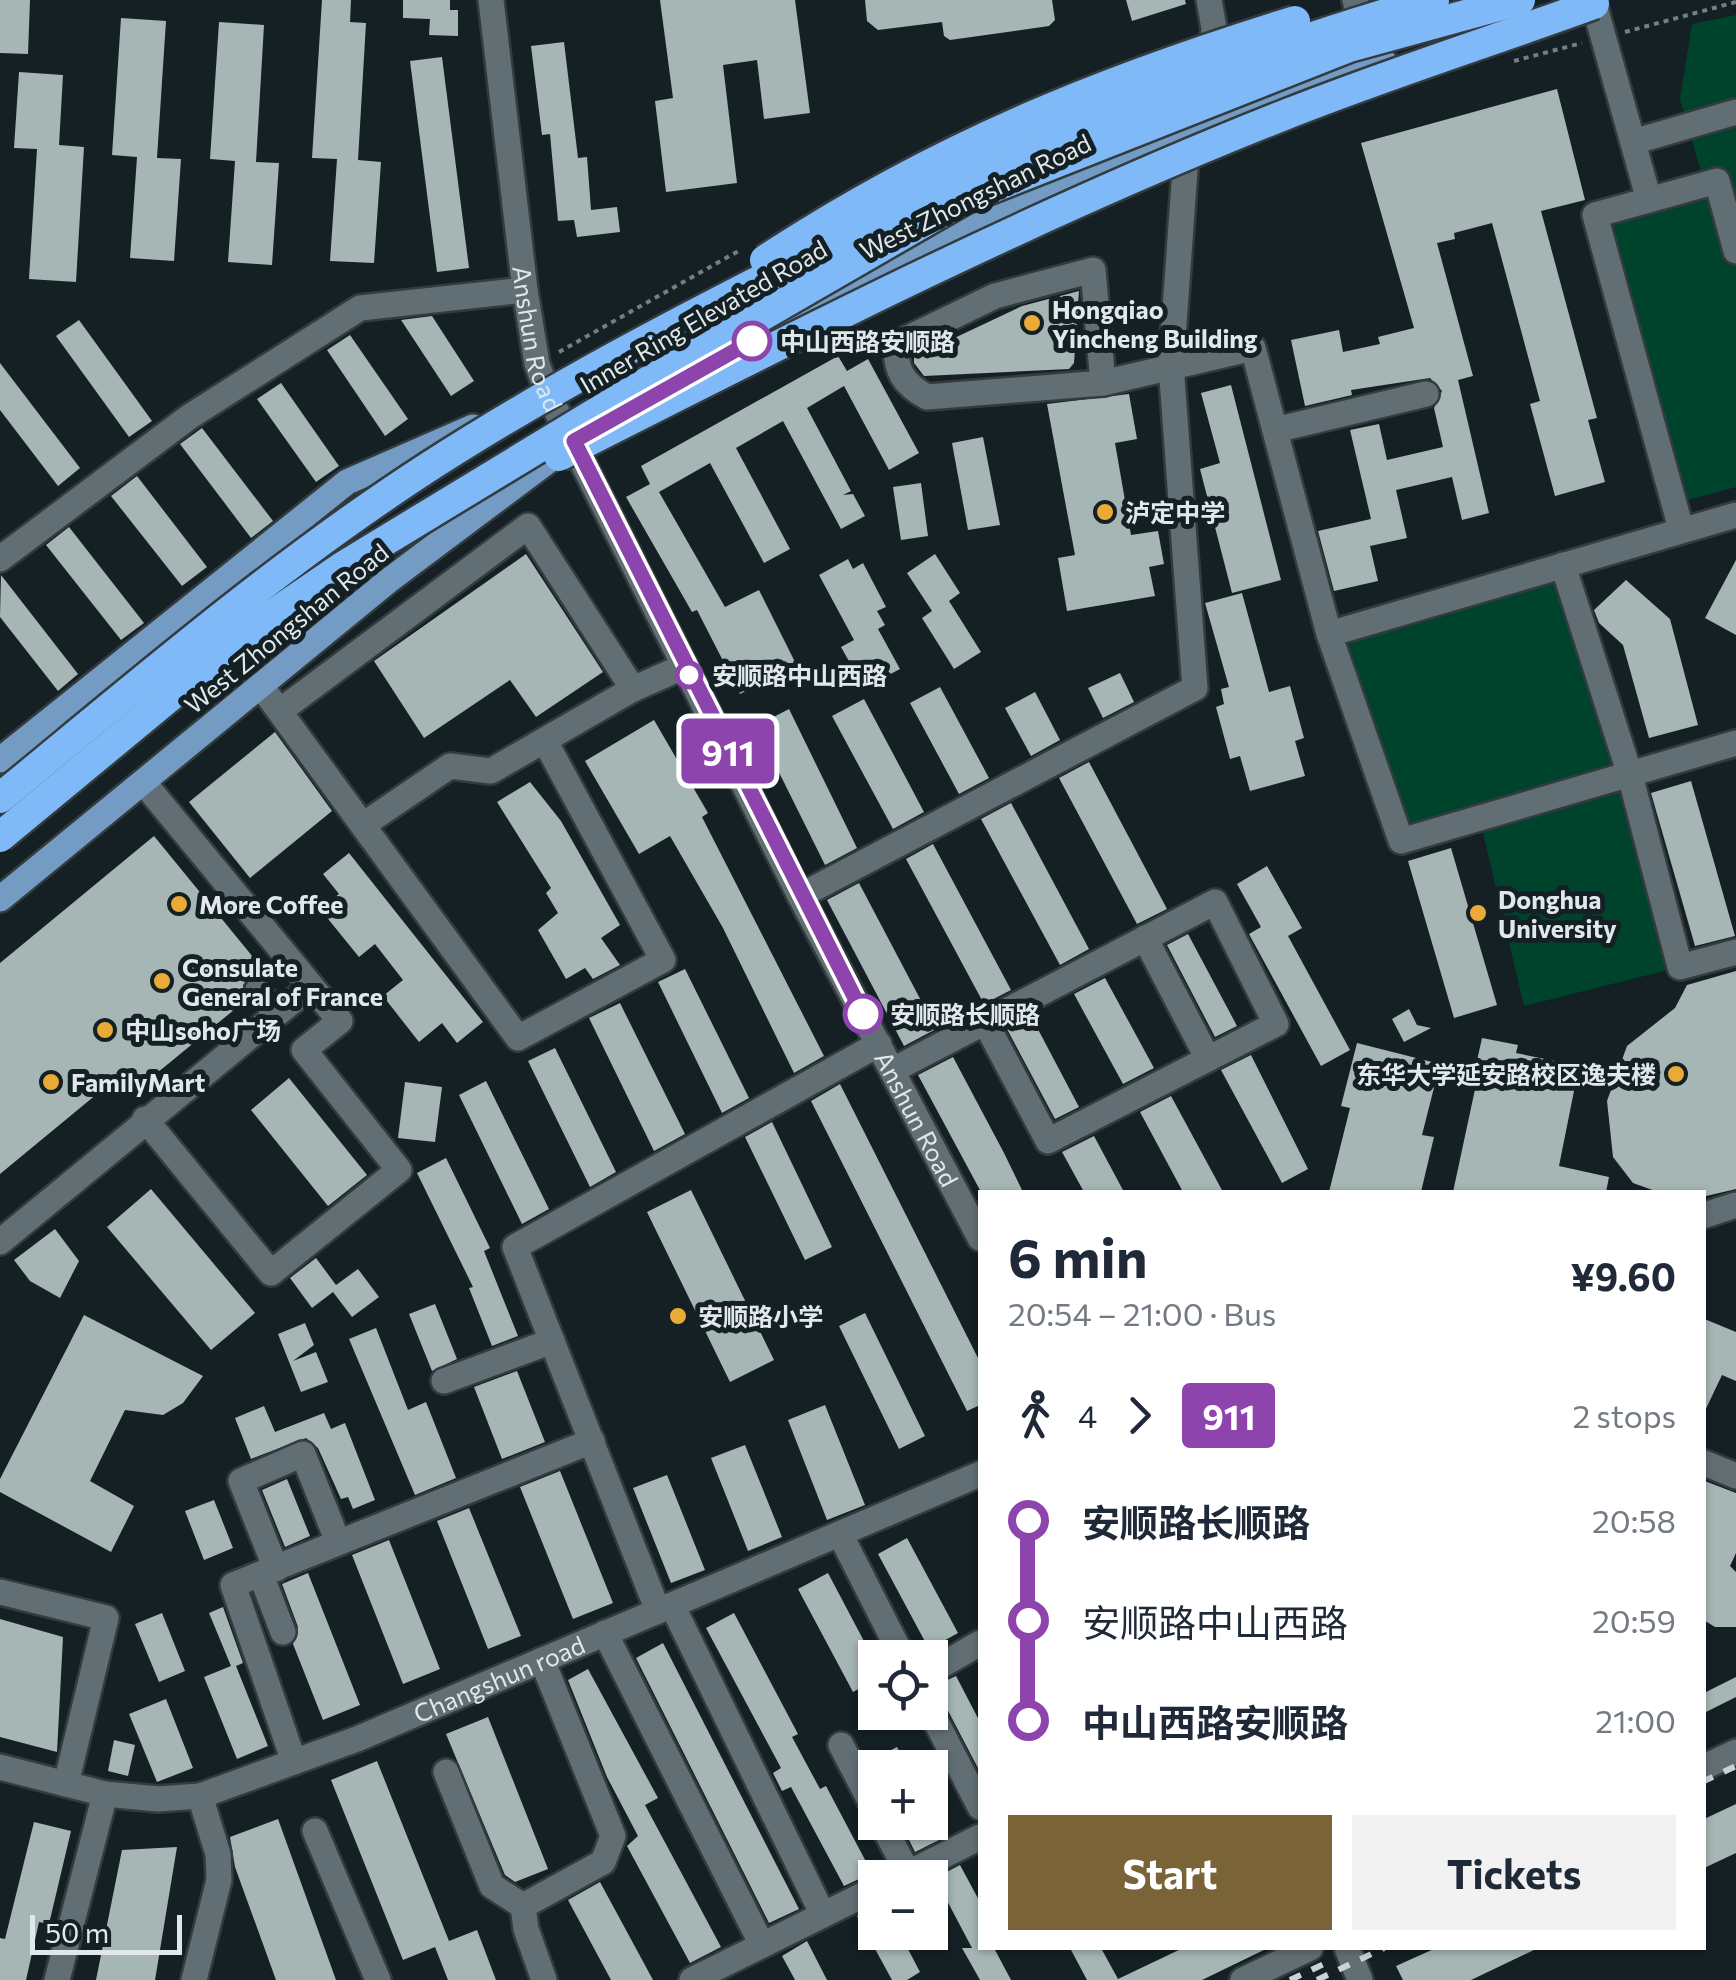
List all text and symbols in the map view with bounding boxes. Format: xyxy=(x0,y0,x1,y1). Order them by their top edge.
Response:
street label: West Zhongshan Road xyxy=(855,127,1095,265)
street label: Inner Ring Elevated Road xyxy=(574,233,832,399)
street label: Anshun Road xyxy=(507,264,569,416)
place label: Hongqiao Yincheng Building xyxy=(1052,294,1258,353)
marker: Hongqiao Yincheng Building xyxy=(1021,312,1043,334)
marker: 中山西路安顺路 xyxy=(733,322,771,360)
place label: 中山西路安顺路 xyxy=(780,326,955,356)
place label: 泸定中学 xyxy=(1125,497,1225,527)
marker: 泸定中学 xyxy=(1094,501,1116,523)
street label: West Zhongshan Road xyxy=(178,537,394,719)
place label: 安顺路中山西路 xyxy=(712,660,887,690)
marker: 安顺路中山西路 xyxy=(676,662,702,688)
line badge: 911 xyxy=(670,718,786,784)
text: 911 xyxy=(701,730,755,773)
place label: Donghua University xyxy=(1498,884,1617,943)
place label: More Coffee xyxy=(199,889,343,919)
marker: More Coffee xyxy=(168,893,190,915)
marker: Donghua University xyxy=(1467,902,1489,924)
place label: Consulate General of France xyxy=(182,952,383,1011)
marker: Consulate General of France xyxy=(151,970,173,992)
marker: 安顺路长顺路 xyxy=(844,995,882,1033)
place label: 安顺路长顺路 xyxy=(890,999,1040,1029)
place label: 中山soho广场 xyxy=(125,1015,281,1045)
marker: 中山soho广场 xyxy=(94,1019,116,1041)
street label: Anshun Road xyxy=(869,1046,965,1191)
place label: 东华大学延安路校区逸夫楼 xyxy=(1356,1059,1656,1089)
marker: 东华大学延安路校区逸夫楼 xyxy=(1665,1063,1687,1085)
place label: FamilyMart xyxy=(71,1067,205,1097)
marker: FamilyMart xyxy=(40,1071,62,1093)
text: 6 min xyxy=(1008,1222,1148,1289)
text: ¥9.60 xyxy=(1571,1252,1676,1299)
text: 20:54 – 21:00 · Bus xyxy=(1008,1293,1276,1333)
place label: 安顺路小学 xyxy=(698,1301,823,1331)
marker: 安顺路小学 xyxy=(667,1305,689,1327)
icon: walk xyxy=(1008,1388,1063,1443)
icon: forward xyxy=(1112,1388,1167,1443)
text: 911 xyxy=(1202,1394,1255,1437)
text: 4 xyxy=(1078,1395,1097,1435)
text: 2 stops xyxy=(1572,1395,1676,1435)
text: 安顺路长顺路 xyxy=(1082,1498,1310,1545)
text: 20:58 xyxy=(1592,1500,1676,1540)
text: 安顺路中山西路 xyxy=(1082,1598,1348,1645)
text: 20:59 xyxy=(1592,1600,1676,1640)
street label: Changshun road xyxy=(409,1629,589,1728)
map controls xyxy=(858,1640,948,1950)
button: locate xyxy=(858,1640,948,1730)
text: 中山西路安顺路 xyxy=(1082,1698,1348,1745)
text: 21:00 xyxy=(1595,1700,1676,1740)
button: + xyxy=(858,1750,948,1840)
button: Start xyxy=(1008,1815,1332,1930)
button: Tickets xyxy=(1352,1815,1676,1930)
button: − xyxy=(858,1860,948,1950)
scale bar xyxy=(30,1910,182,1954)
text: 50 m xyxy=(45,1915,109,1949)

